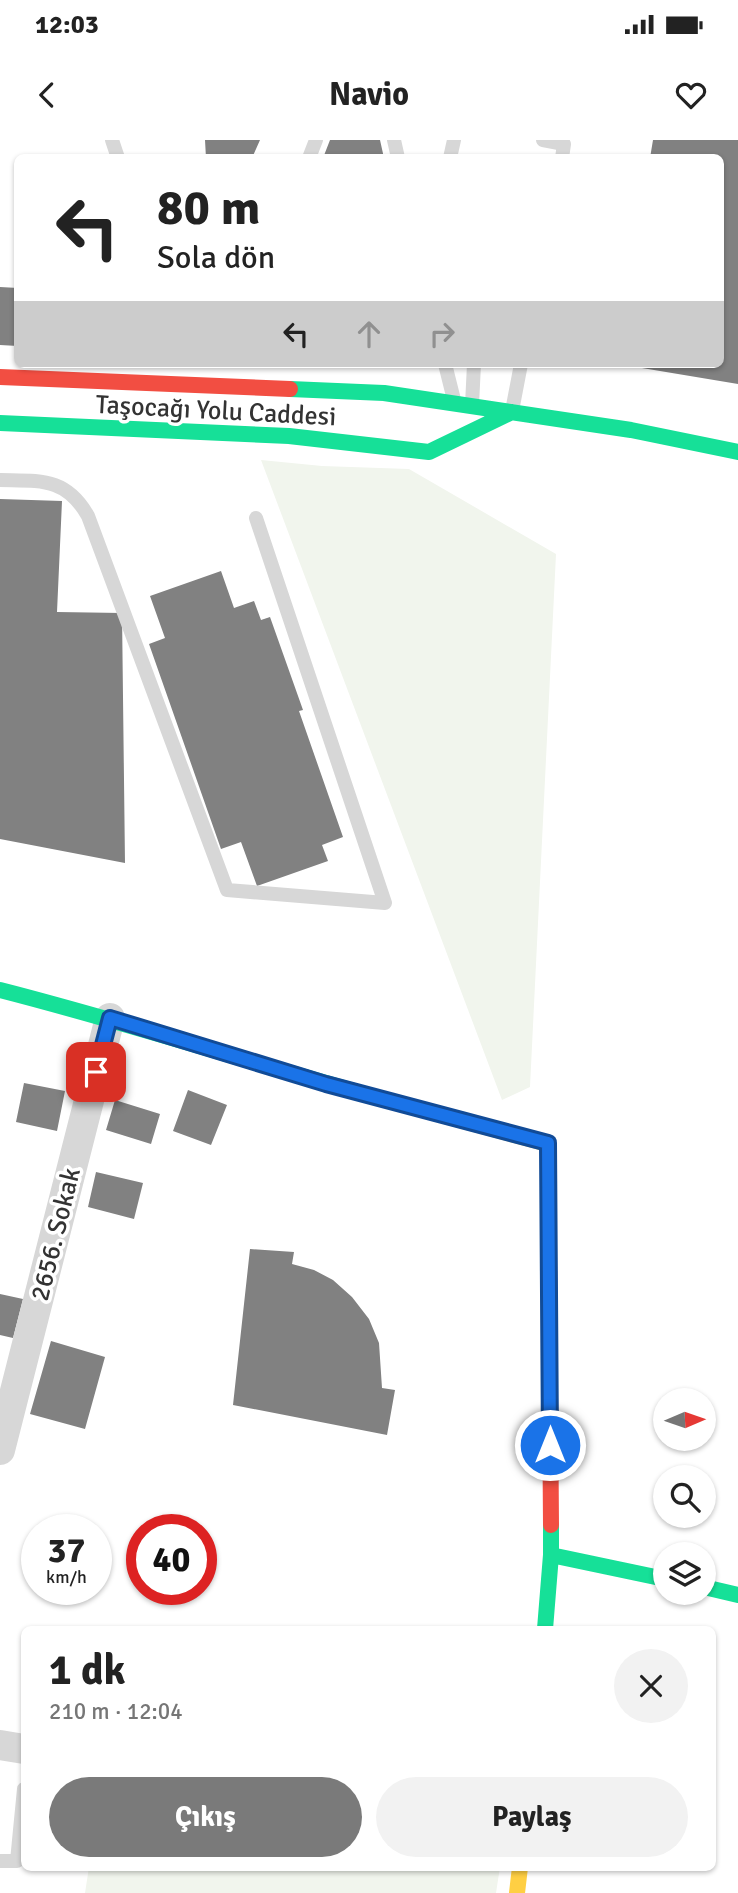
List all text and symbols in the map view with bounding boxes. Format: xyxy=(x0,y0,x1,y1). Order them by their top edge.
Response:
text: 12:03 xyxy=(35,9,99,41)
text: Navio xyxy=(329,75,409,114)
icon: back xyxy=(28,76,66,114)
icon: heart xyxy=(672,76,710,114)
text: 80 m xyxy=(157,178,260,238)
icon: left xyxy=(42,182,133,273)
text: Sola dön xyxy=(157,238,275,277)
icon: left xyxy=(277,315,315,353)
icon: ahead xyxy=(350,315,388,353)
icon: right xyxy=(423,315,461,353)
street label: Taşocağı Yolu Caddesi xyxy=(95,389,337,433)
pin xyxy=(66,1042,126,1102)
icon: arrive xyxy=(77,1053,115,1091)
street label: 2656. Sokak xyxy=(24,1164,88,1304)
north arrow xyxy=(653,1388,716,1451)
map controls xyxy=(653,1388,716,1605)
position arrow xyxy=(513,1408,587,1482)
button: search xyxy=(653,1465,716,1528)
speed limit sign: 40 xyxy=(126,1514,217,1605)
text: 37 xyxy=(48,1529,85,1572)
button: layers xyxy=(653,1542,716,1605)
text: km/h xyxy=(46,1566,87,1588)
text: 1 dk xyxy=(49,1645,126,1696)
button: close xyxy=(614,1649,688,1723)
text: 210 m · 12:04 xyxy=(49,1697,183,1726)
button: Çıkış xyxy=(49,1777,362,1857)
button: Paylaş xyxy=(376,1777,688,1857)

